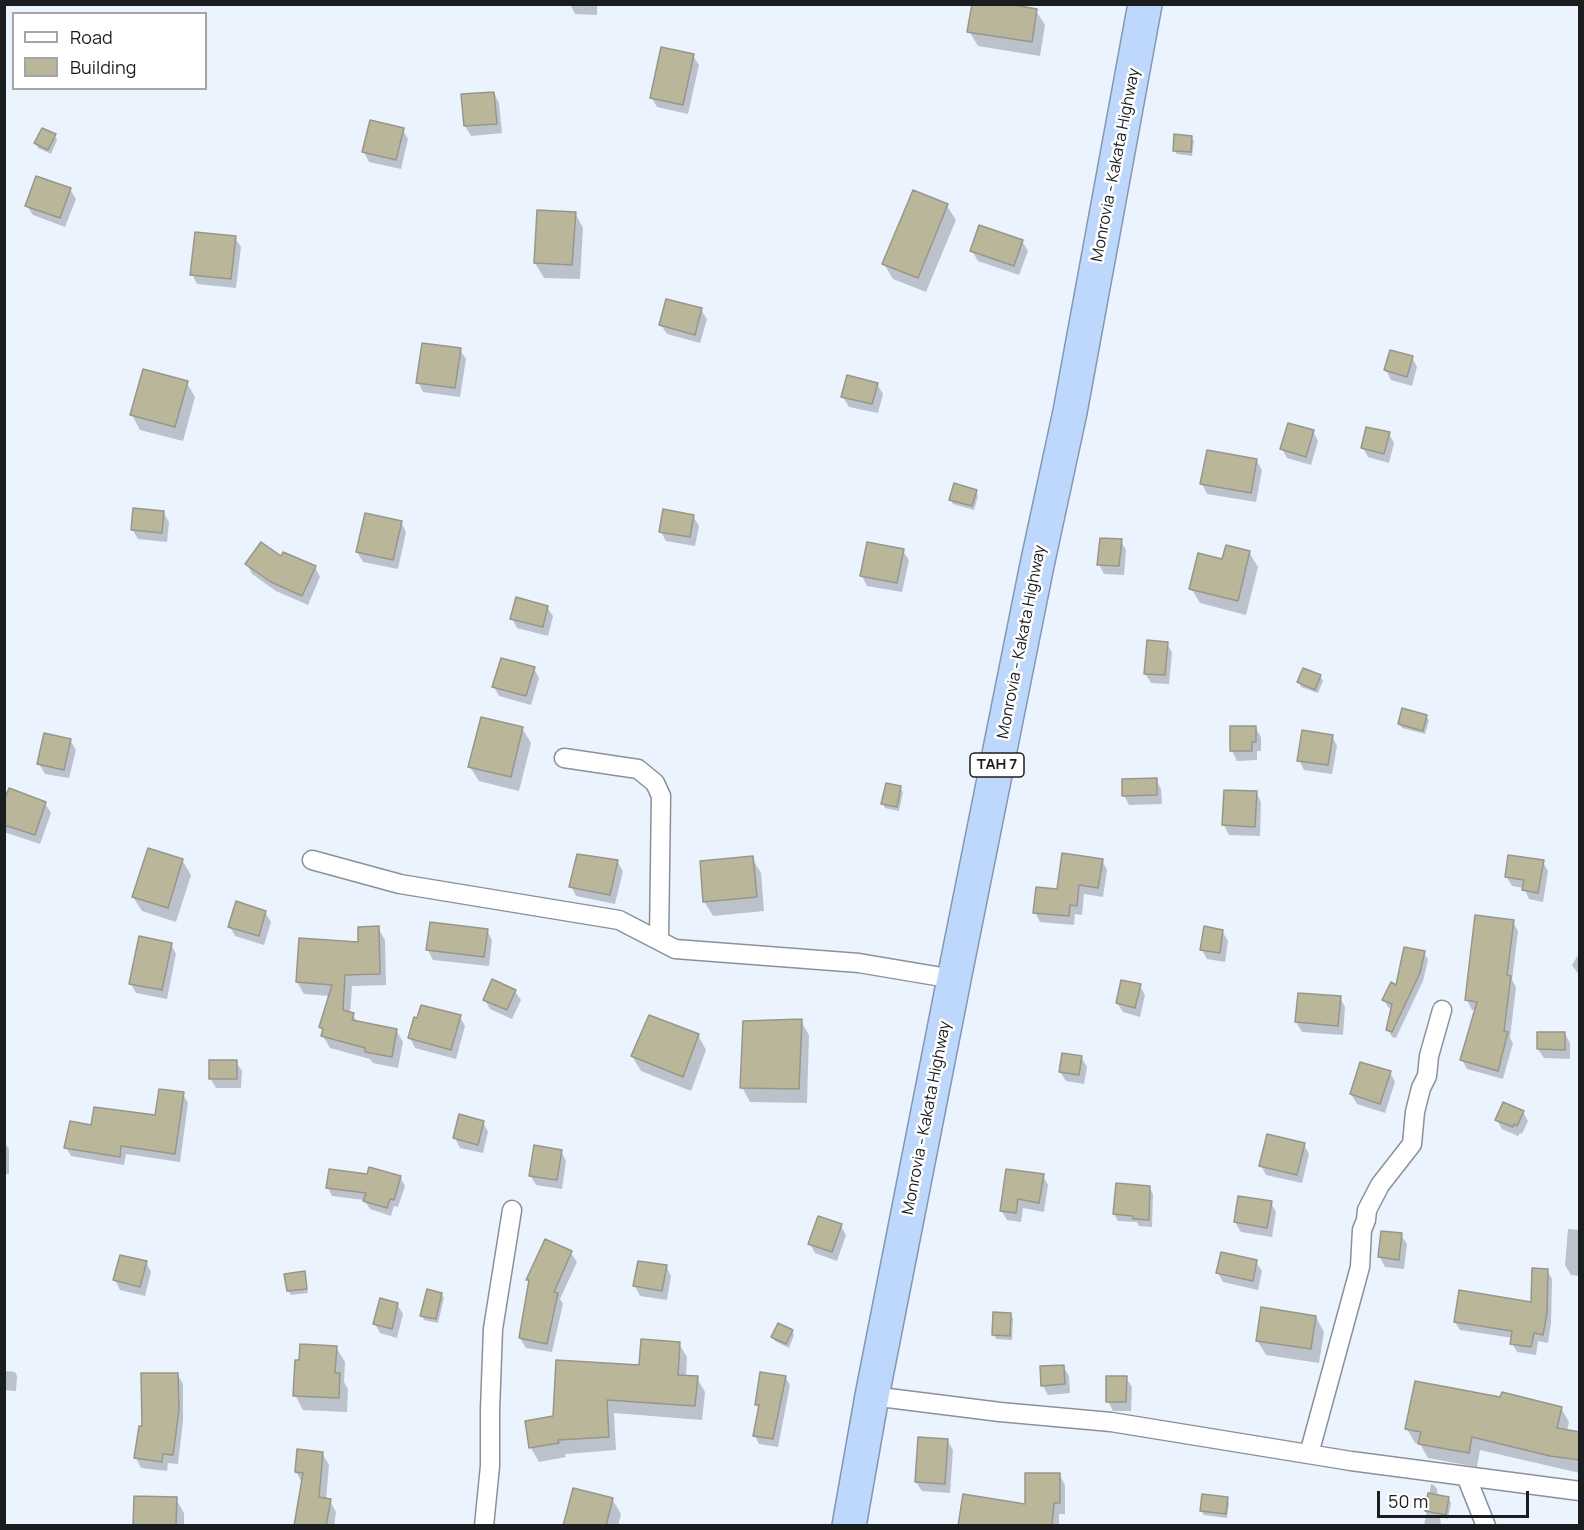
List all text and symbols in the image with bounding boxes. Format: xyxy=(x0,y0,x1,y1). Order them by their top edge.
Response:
legend xyxy=(12,12,207,90)
text: Road xyxy=(70,25,113,49)
text: Building xyxy=(70,55,136,79)
street label: Monrovia - Kakata Highway xyxy=(1088,66,1144,264)
street label: Monrovia - Kakata Highway xyxy=(994,543,1050,741)
road number: TAH 7 xyxy=(970,753,1024,777)
street label: Monrovia - Kakata Highway xyxy=(899,1019,955,1217)
scale bar xyxy=(1380,1479,1532,1517)
text: 50 m xyxy=(1388,1489,1428,1513)

